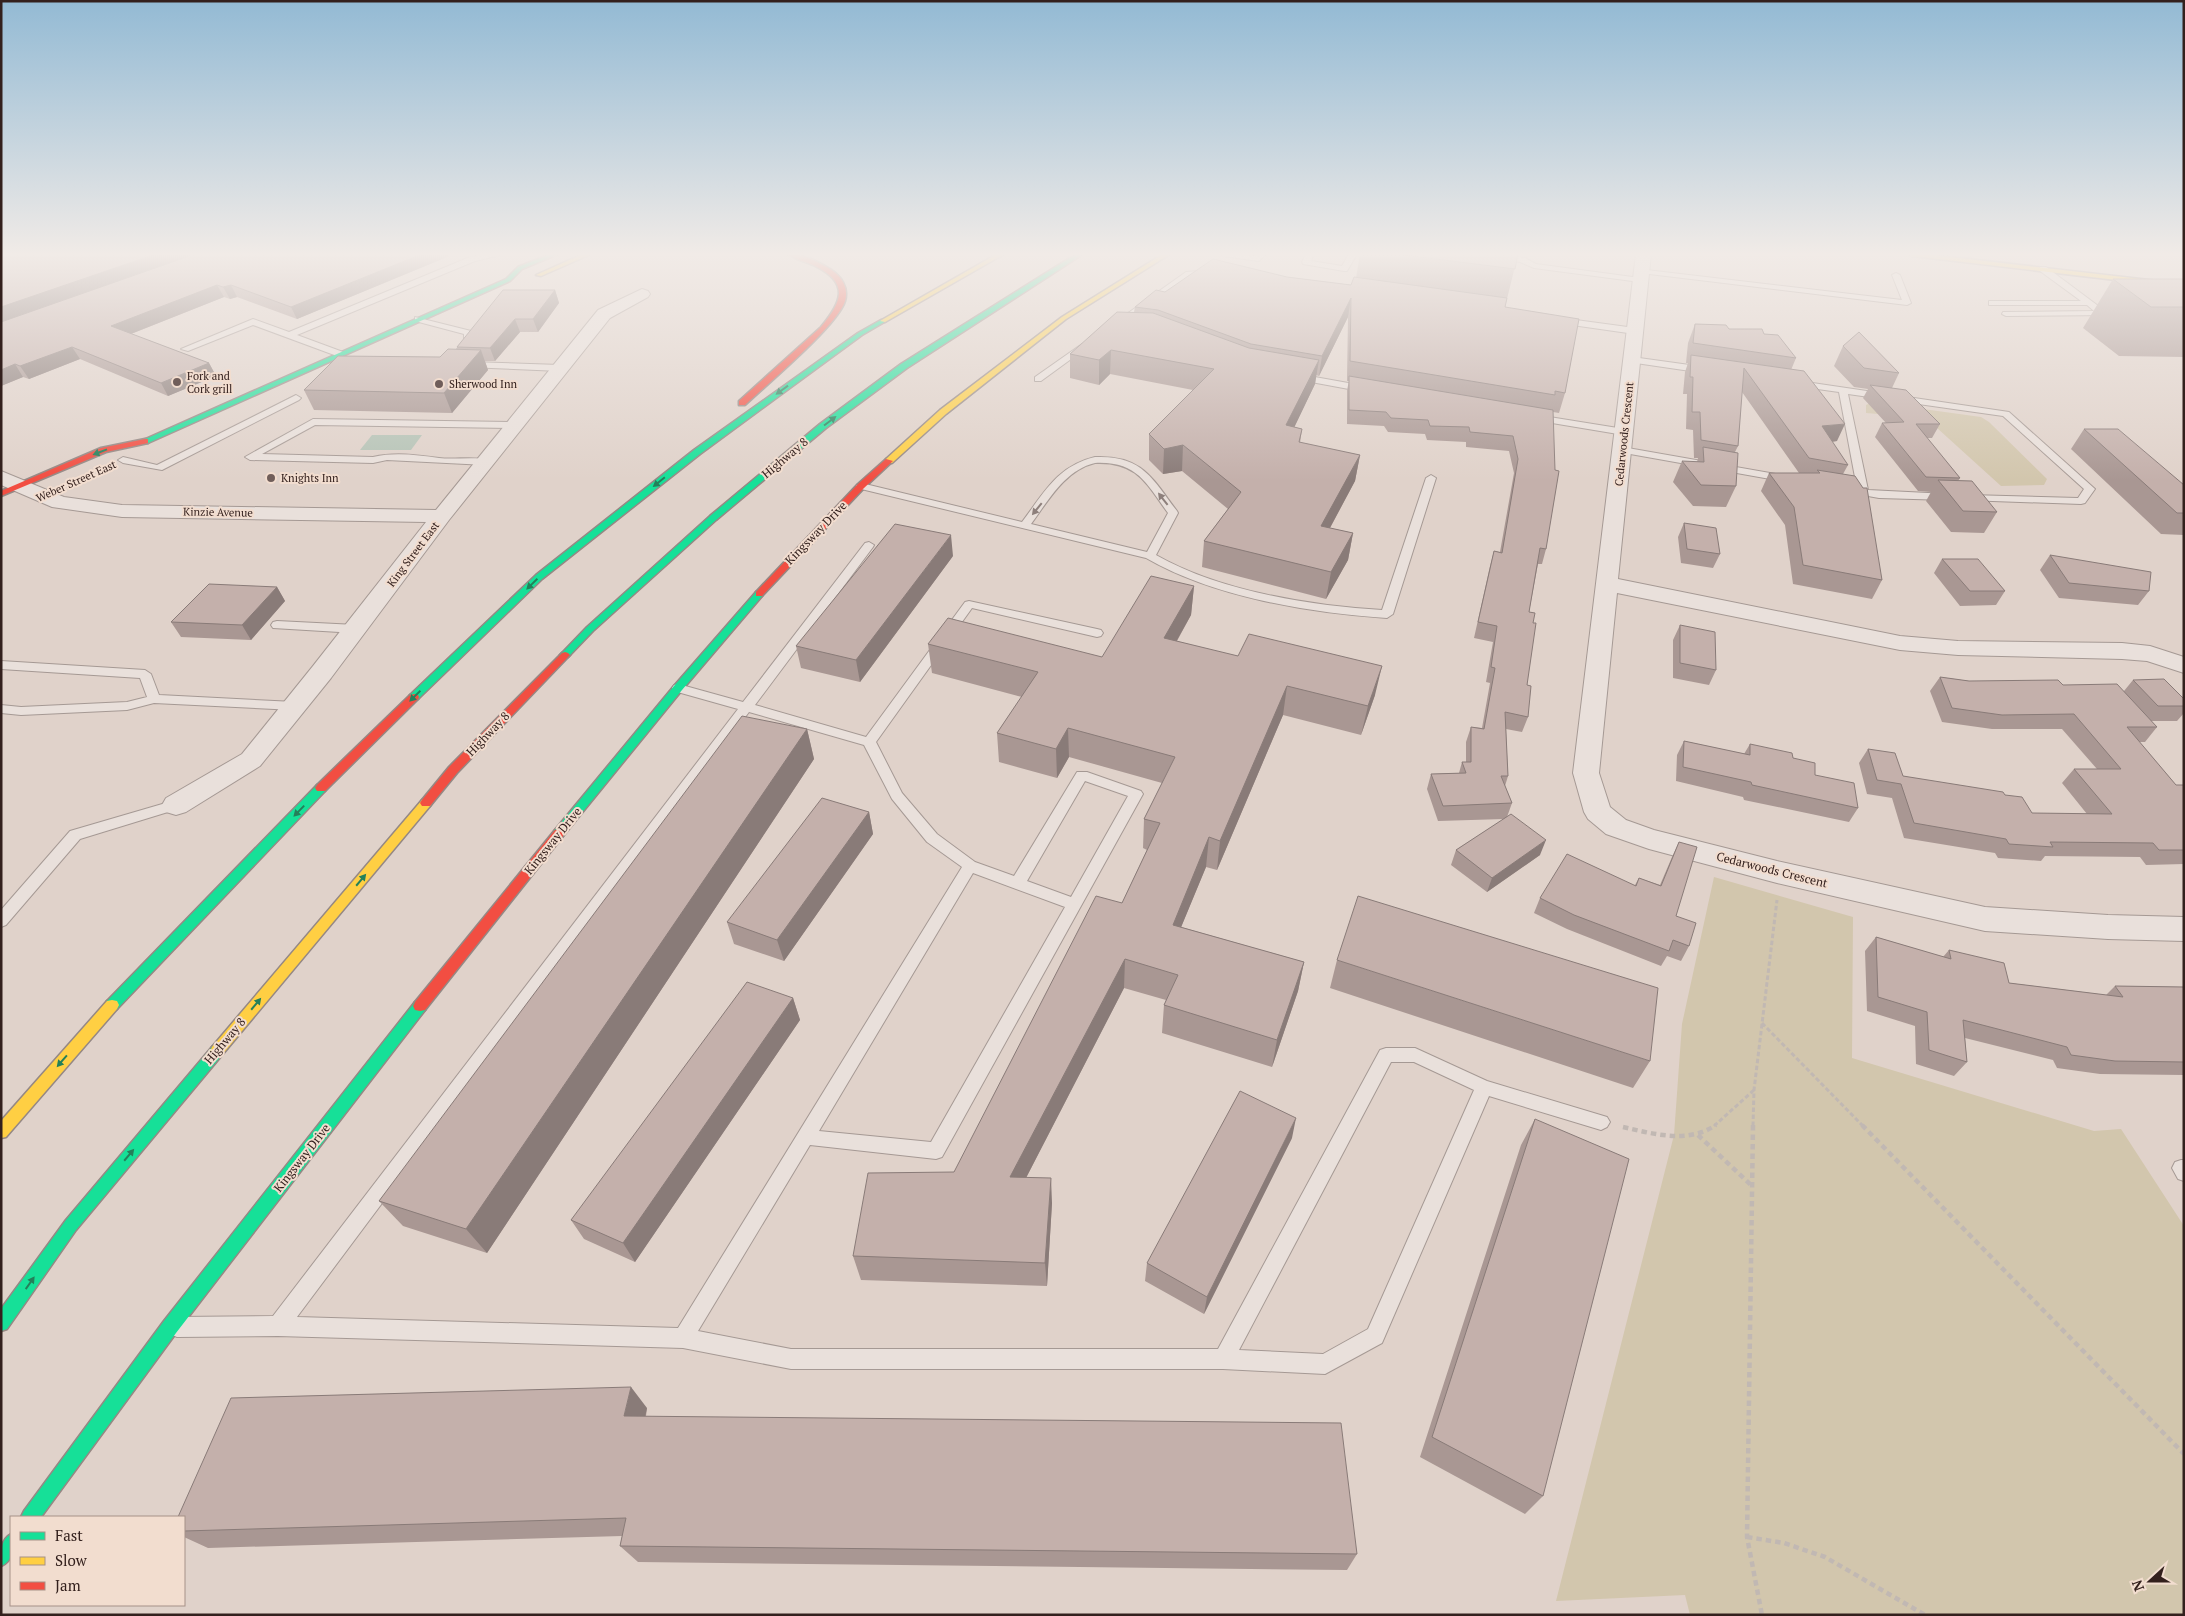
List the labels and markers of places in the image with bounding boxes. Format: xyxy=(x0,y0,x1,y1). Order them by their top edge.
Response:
place label: Fork and Cork grill xyxy=(187,369,232,396)
marker: Fork and Cork grill xyxy=(171,376,183,388)
place label: Sherwood Inn xyxy=(449,377,517,391)
marker: Sherwood Inn xyxy=(433,378,445,390)
place label: Knights Inn xyxy=(281,471,339,485)
marker: Knights Inn xyxy=(265,472,277,484)

